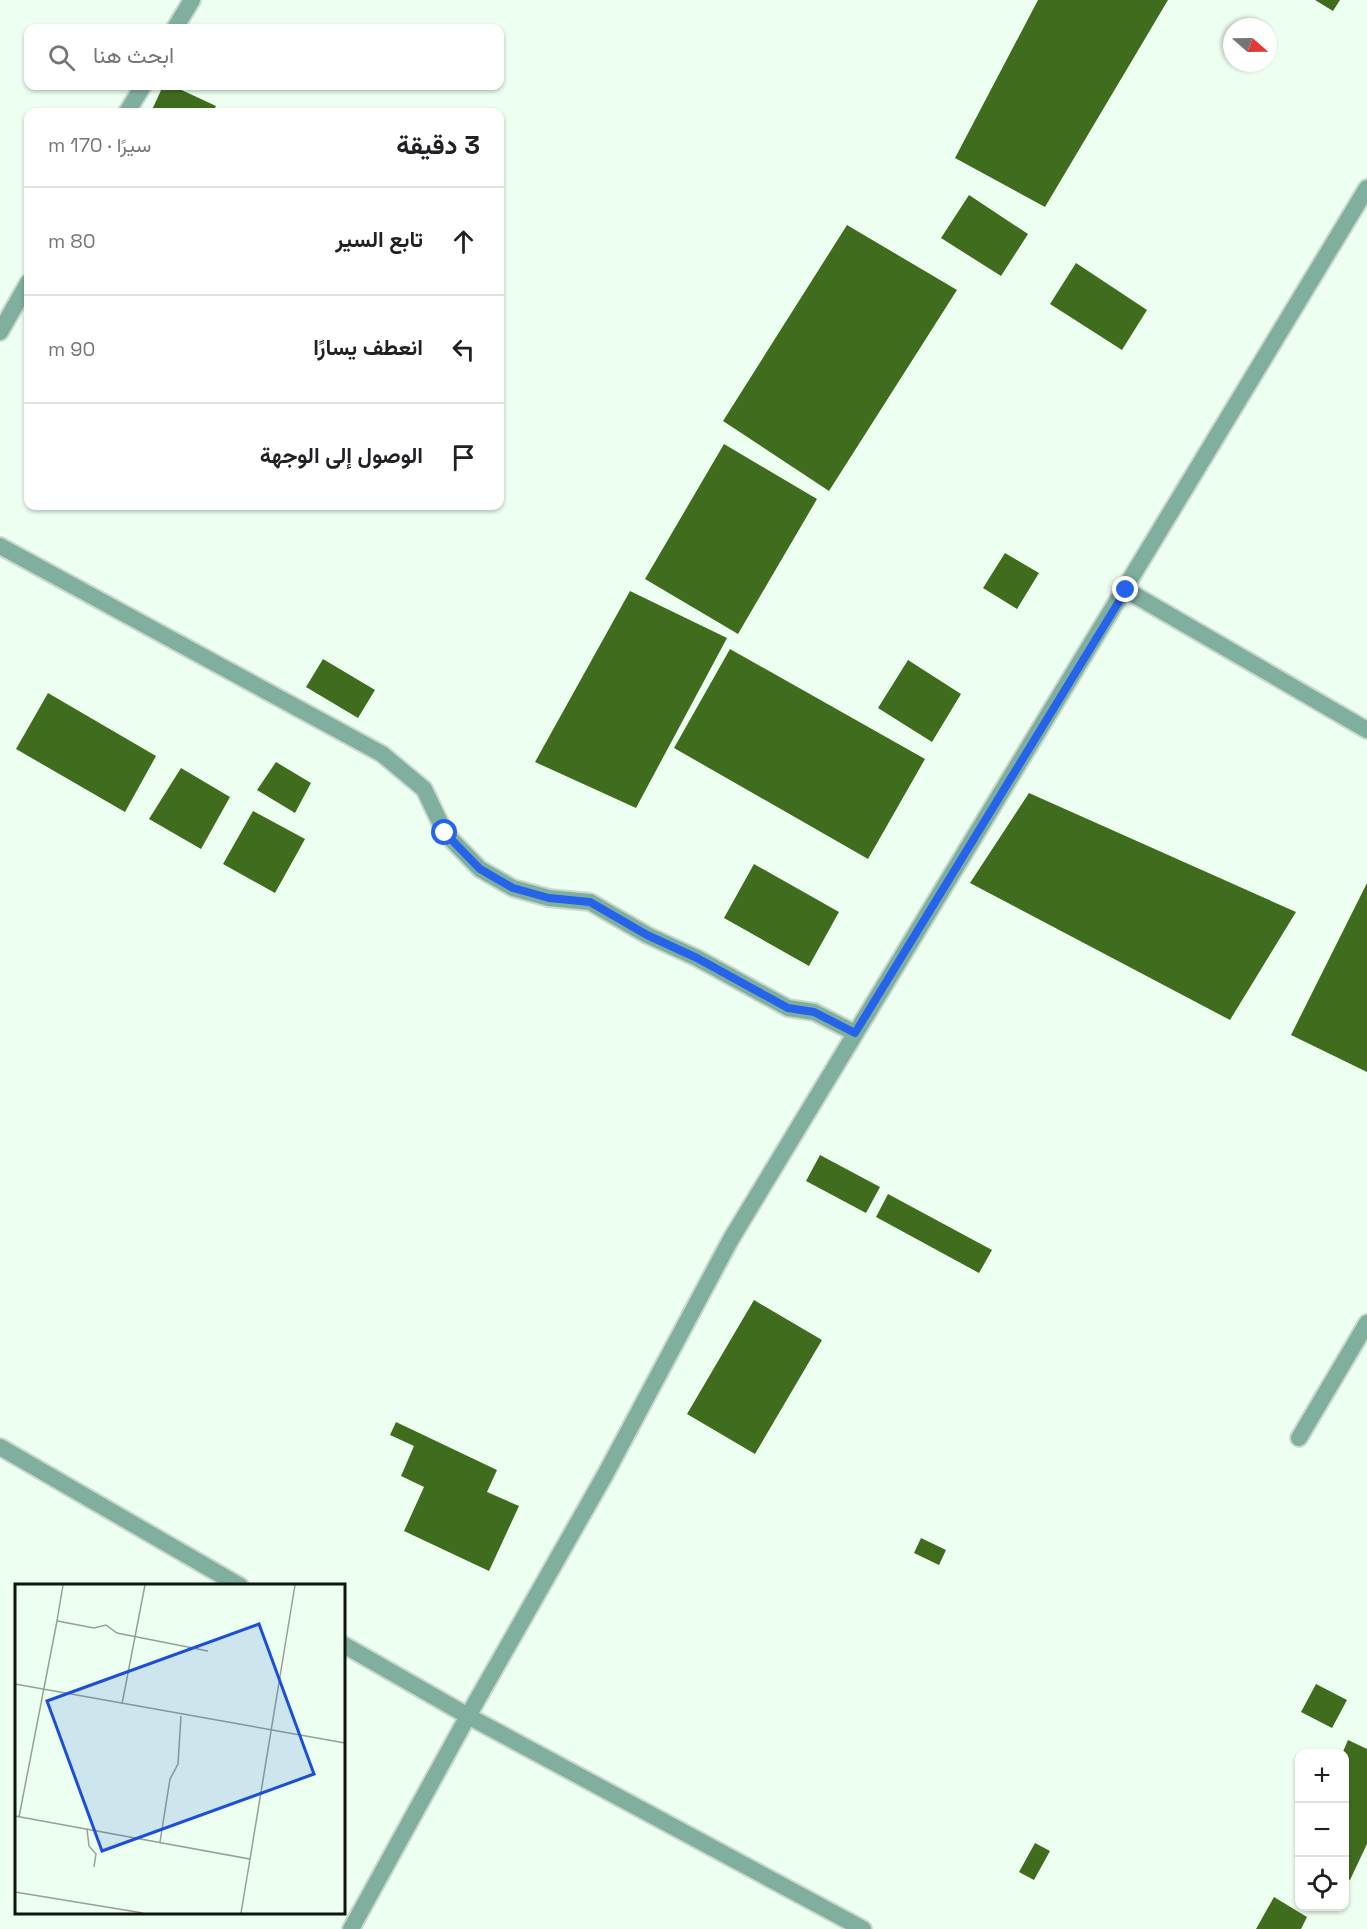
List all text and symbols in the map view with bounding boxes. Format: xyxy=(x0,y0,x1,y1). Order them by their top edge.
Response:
north arrow xyxy=(1223,18,1277,72)
search box xyxy=(24,24,504,90)
icon: search xyxy=(45,41,78,74)
text: ابحث هنا xyxy=(93,41,174,69)
text: 3 دقيقة xyxy=(396,128,480,162)
text: سيرًا · 170 m xyxy=(48,132,151,158)
text: تابع السير xyxy=(335,225,423,253)
icon: ahead xyxy=(447,225,480,258)
text: 80 m xyxy=(48,228,96,254)
text: انعطف يسارًا xyxy=(313,333,423,361)
icon: left xyxy=(447,333,480,366)
text: 90 m xyxy=(48,336,95,362)
text: الوصول إلى الوجهة xyxy=(260,441,423,469)
icon: arrive xyxy=(447,441,480,474)
route end xyxy=(1112,576,1138,602)
route start xyxy=(431,819,457,845)
inset map xyxy=(15,1584,345,1914)
map controls xyxy=(1295,1749,1349,1911)
button: + xyxy=(1295,1749,1349,1803)
button: − xyxy=(1295,1803,1349,1857)
button: locate xyxy=(1295,1857,1349,1911)

